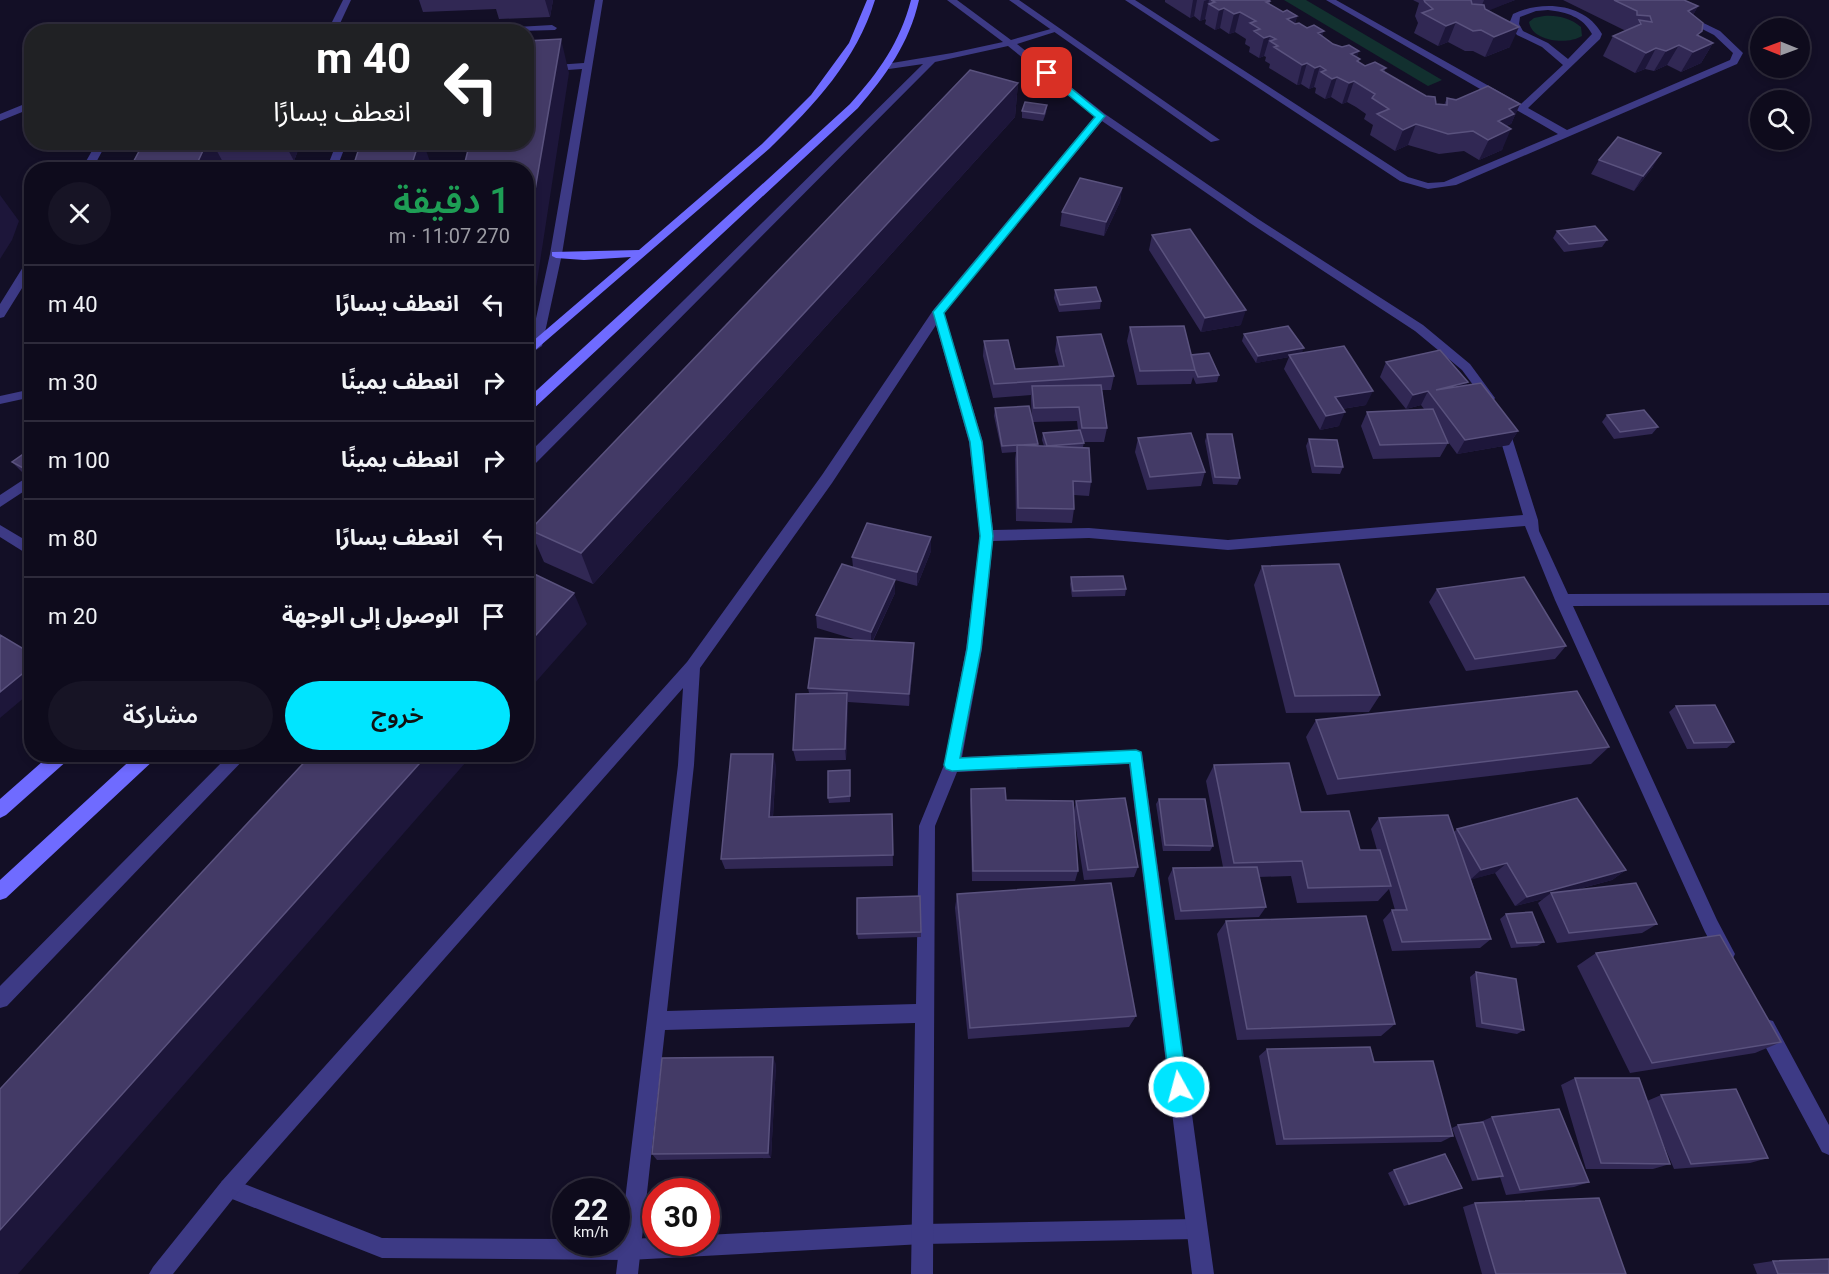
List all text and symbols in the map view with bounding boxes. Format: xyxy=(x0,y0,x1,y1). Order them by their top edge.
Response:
north arrow xyxy=(1750,18,1810,78)
map controls xyxy=(1750,18,1810,150)
text: 40 m xyxy=(316,34,411,83)
pin xyxy=(1021,47,1072,98)
icon: left xyxy=(432,48,510,126)
icon: arrive xyxy=(1030,56,1063,89)
button: search xyxy=(1750,90,1810,150)
text: انعطف يسارًا xyxy=(273,96,411,128)
text: 1 دقيقة xyxy=(393,180,510,222)
button: close xyxy=(48,182,111,245)
text: 270 m · 11:07 xyxy=(389,224,510,248)
icon: left xyxy=(477,288,510,321)
text: انعطف يسارًا xyxy=(335,291,459,316)
text: 40 m xyxy=(48,292,98,317)
icon: right xyxy=(477,366,510,399)
text: انعطف يمينًا xyxy=(341,369,459,394)
text: 30 m xyxy=(48,370,98,395)
icon: right xyxy=(477,444,510,477)
text: انعطف يمينًا xyxy=(341,447,459,472)
text: 100 m xyxy=(48,448,110,473)
icon: left xyxy=(477,522,510,555)
text: انعطف يسارًا xyxy=(335,525,459,550)
text: 80 m xyxy=(48,526,98,551)
icon: arrive xyxy=(477,600,510,633)
text: الوصول إلى الوجهة xyxy=(282,603,459,628)
text: 20 m xyxy=(48,604,98,629)
button: مشاركة xyxy=(48,681,273,750)
button: خروج xyxy=(285,681,510,750)
position arrow xyxy=(1147,1055,1211,1119)
speed limit sign: 30 xyxy=(642,1178,720,1256)
text: 22 xyxy=(574,1192,608,1227)
text: km/h xyxy=(573,1223,609,1241)

